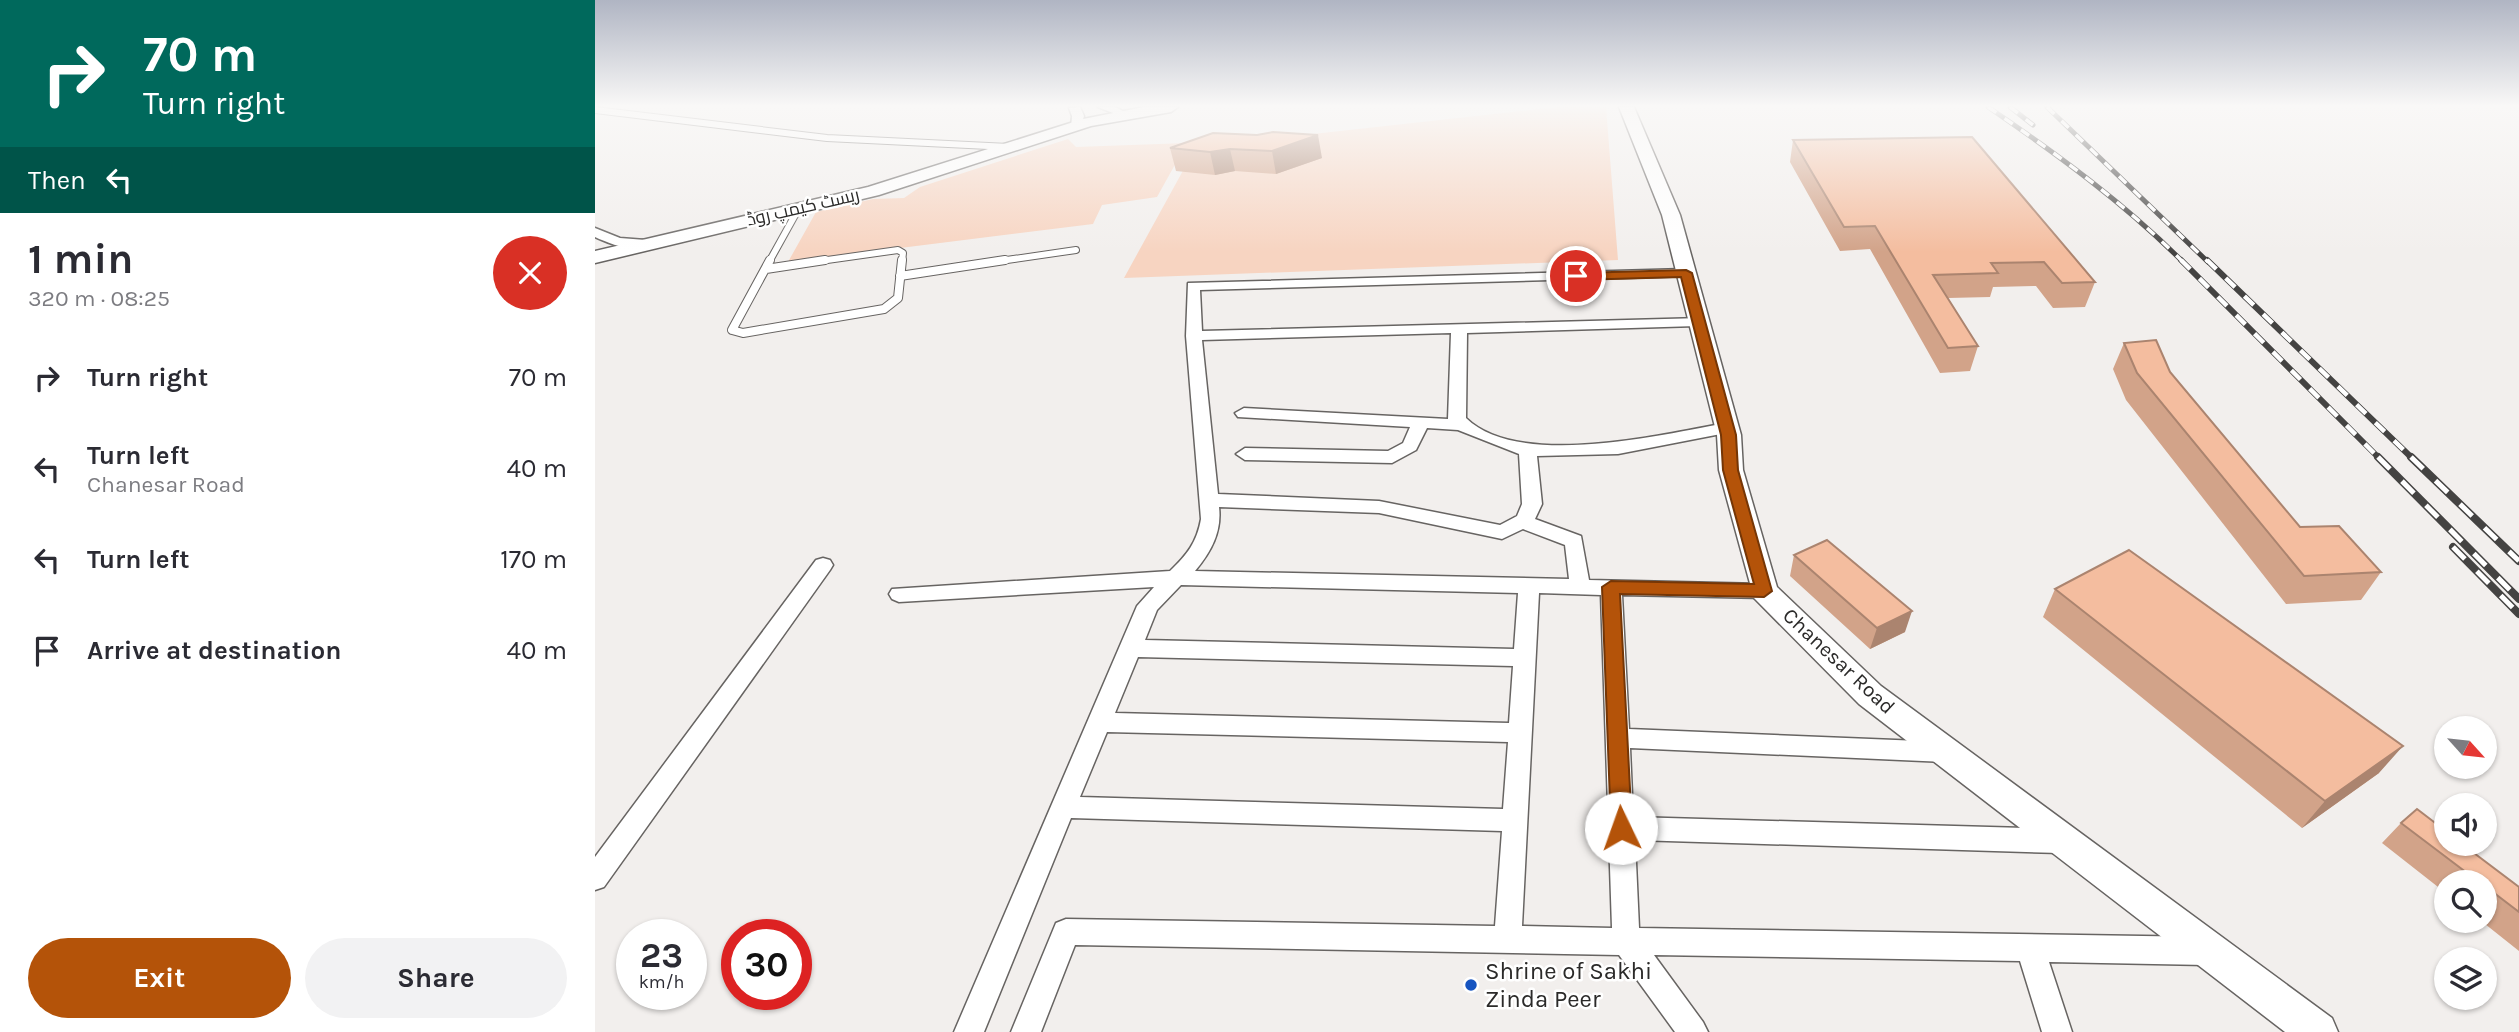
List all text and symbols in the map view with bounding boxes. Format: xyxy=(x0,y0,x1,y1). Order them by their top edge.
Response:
text: 70 m xyxy=(143,26,257,83)
icon: right xyxy=(28,28,119,119)
text: Turn right xyxy=(143,85,285,122)
icon: left xyxy=(100,161,138,199)
text: Then xyxy=(28,165,86,196)
street label: ریسٹ کیمپ روڈ xyxy=(745,183,862,232)
text: 1 min xyxy=(28,234,133,284)
button: close xyxy=(493,236,567,310)
pin xyxy=(1546,246,1606,306)
icon: arrive xyxy=(1557,257,1595,295)
text: 320 m · 08:25 xyxy=(28,285,170,312)
icon: right xyxy=(28,359,66,397)
text: Turn right xyxy=(87,362,208,393)
text: 70 m xyxy=(509,362,567,393)
text: Turn left xyxy=(87,440,189,471)
icon: left xyxy=(28,450,66,488)
text: 40 m xyxy=(507,453,567,484)
text: Chanesar Road xyxy=(87,471,245,498)
icon: left xyxy=(28,541,66,579)
text: Turn left xyxy=(87,544,189,575)
text: 170 m xyxy=(500,544,567,575)
street label: Chanesar Road xyxy=(1778,603,1900,719)
icon: arrive xyxy=(28,632,66,670)
text: Arrive at destination xyxy=(87,635,341,666)
text: 40 m xyxy=(507,635,567,666)
north arrow xyxy=(2434,716,2497,779)
map controls xyxy=(2434,716,2497,1010)
position arrow xyxy=(1584,791,1658,865)
button: sound xyxy=(2434,793,2497,856)
button: search xyxy=(2434,870,2497,933)
speed limit sign: 30 xyxy=(721,919,812,1010)
text: 23 xyxy=(640,935,683,976)
button: Exit xyxy=(28,938,291,1018)
button: Share xyxy=(305,938,567,1018)
button: layers xyxy=(2434,947,2497,1010)
place label: Shrine of Sakhi Zinda Peer xyxy=(1485,957,1652,1013)
text: km/h xyxy=(639,971,684,993)
marker: Shrine of Sakhi Zinda Peer xyxy=(1463,977,1479,993)

